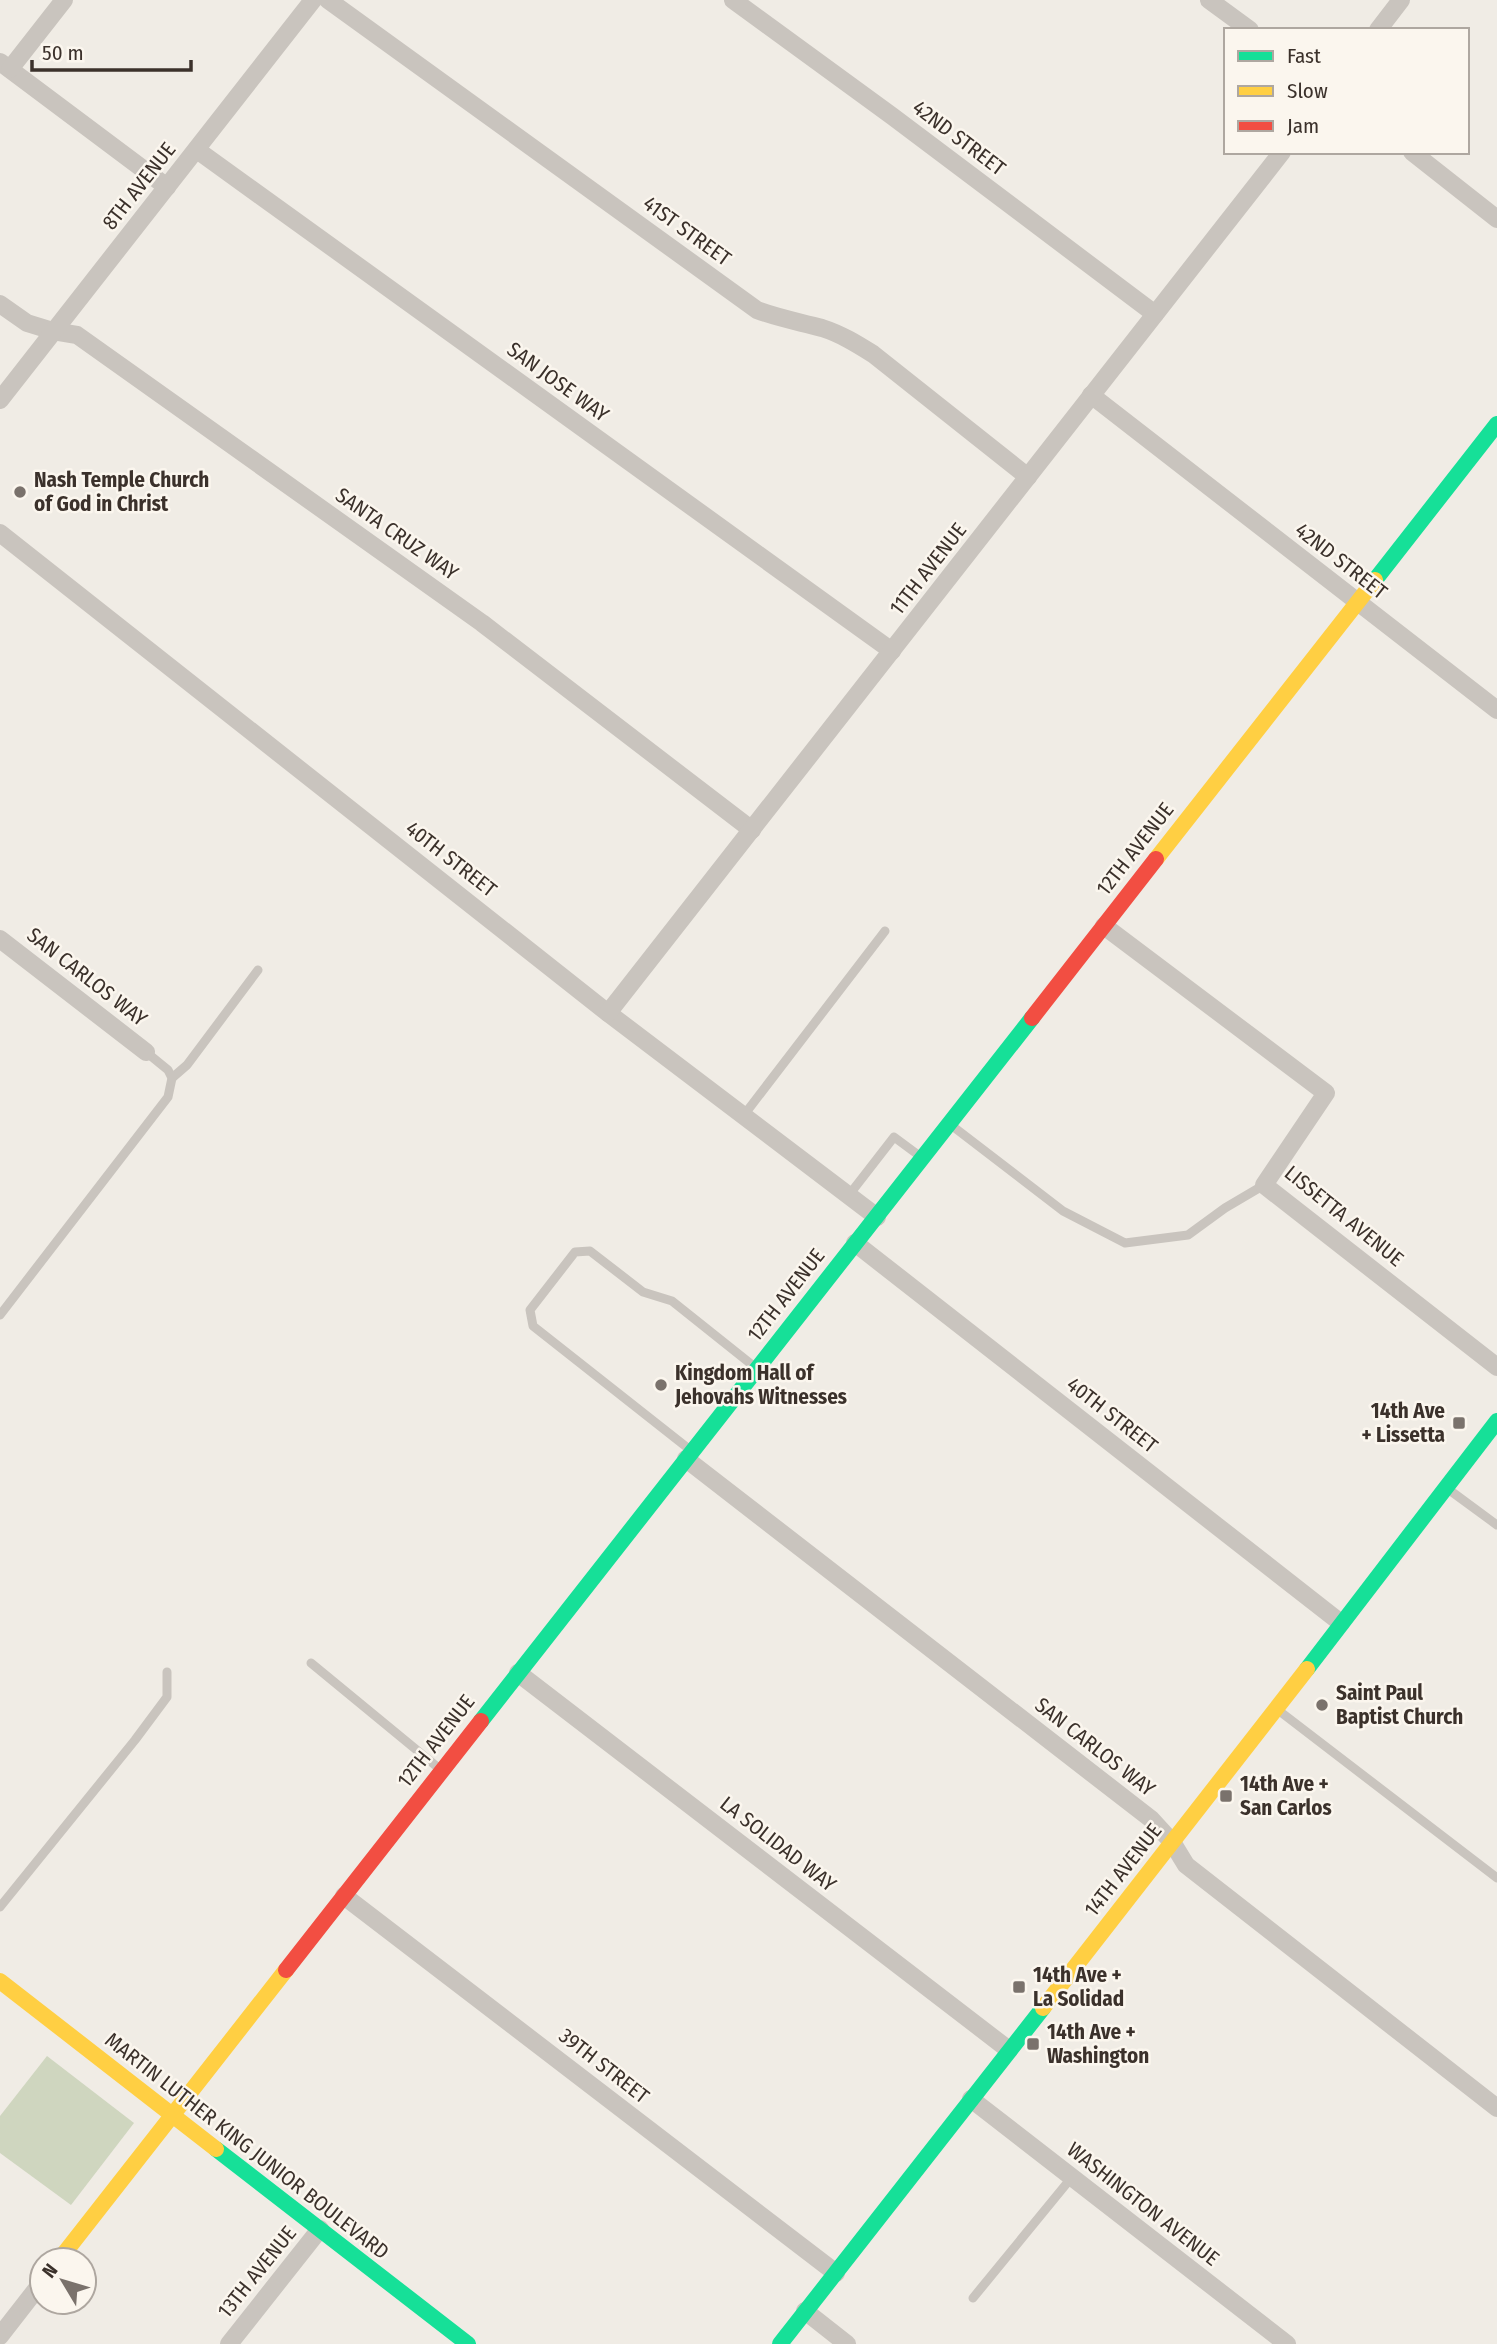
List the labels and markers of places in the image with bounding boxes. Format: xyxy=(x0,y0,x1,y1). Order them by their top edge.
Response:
place label: Nash Temple Church of God in Christ xyxy=(34,467,209,517)
marker: Nash Temple Church of God in Christ xyxy=(12,484,28,500)
place label: Kingdom Hall of Jehovahs Witnesses xyxy=(674,1360,847,1410)
marker: Kingdom Hall of Jehovahs Witnesses xyxy=(653,1377,669,1393)
place label: 14th Ave + Lissetta xyxy=(1361,1398,1445,1448)
marker: 14th Ave + Lissetta xyxy=(1451,1415,1467,1431)
place label: Saint Paul Baptist Church xyxy=(1336,1680,1463,1730)
marker: Saint Paul Baptist Church xyxy=(1314,1697,1330,1713)
place label: 14th Ave + San Carlos xyxy=(1240,1771,1332,1821)
marker: 14th Ave + San Carlos xyxy=(1218,1788,1234,1804)
place label: 14th Ave + La Solidad xyxy=(1033,1962,1124,2012)
marker: 14th Ave + La Solidad xyxy=(1011,1979,1027,1995)
place label: 14th Ave + Washington xyxy=(1047,2019,1149,2069)
marker: 14th Ave + Washington xyxy=(1025,2036,1041,2052)

